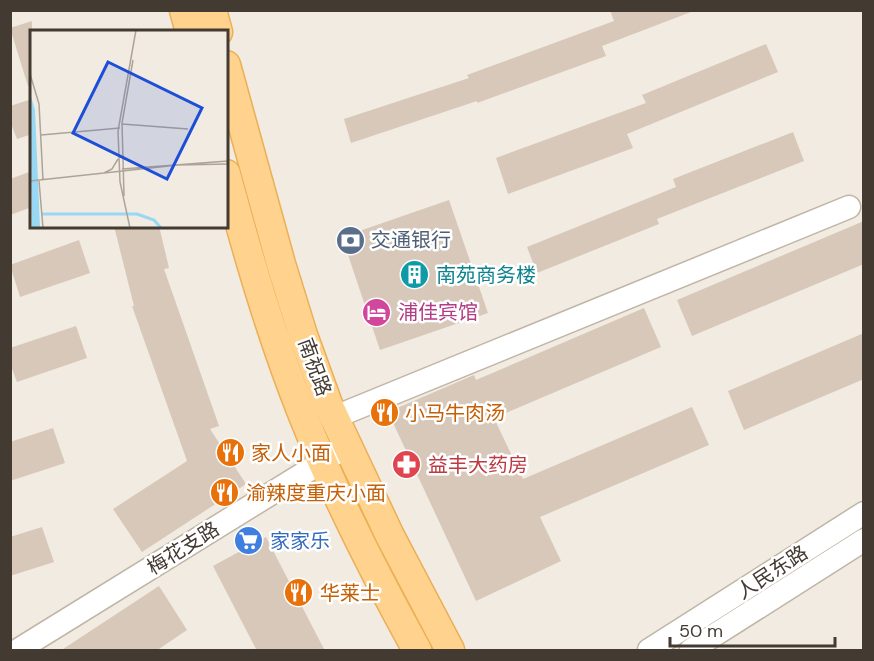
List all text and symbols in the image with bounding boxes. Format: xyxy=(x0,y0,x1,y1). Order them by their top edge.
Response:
inset map xyxy=(30,30,228,228)
bank icon: 交通银行 xyxy=(334,224,366,256)
place label: 交通银行 xyxy=(371,227,451,253)
building icon: 南苑商务楼 xyxy=(399,259,431,291)
place label: 南苑商务楼 xyxy=(436,262,536,288)
hotel icon: 浦佳宾馆 xyxy=(361,296,393,328)
place label: 浦佳宾馆 xyxy=(398,299,478,325)
street label: 南祝路 xyxy=(293,334,337,400)
restaurant icon: 小马牛肉汤 xyxy=(368,397,400,429)
place label: 小马牛肉汤 xyxy=(405,400,505,426)
restaurant icon: 家人小面 xyxy=(214,437,246,469)
place label: 家人小面 xyxy=(251,440,331,466)
pharmacy icon: 益丰大药房 xyxy=(391,449,423,481)
place label: 益丰大药房 xyxy=(428,452,528,478)
restaurant icon: 渝辣度重庆小面 xyxy=(209,477,241,509)
place label: 渝辣度重庆小面 xyxy=(246,480,386,506)
street label: 梅花支路 xyxy=(142,516,224,580)
supermarket icon: 家家乐 xyxy=(233,525,265,557)
place label: 家家乐 xyxy=(270,528,330,554)
street label: 人民东路 xyxy=(731,539,813,605)
restaurant icon: 华莱士 xyxy=(283,577,315,609)
place label: 华莱士 xyxy=(320,580,380,606)
scale bar xyxy=(670,610,835,648)
text: 50 m xyxy=(679,619,723,643)

